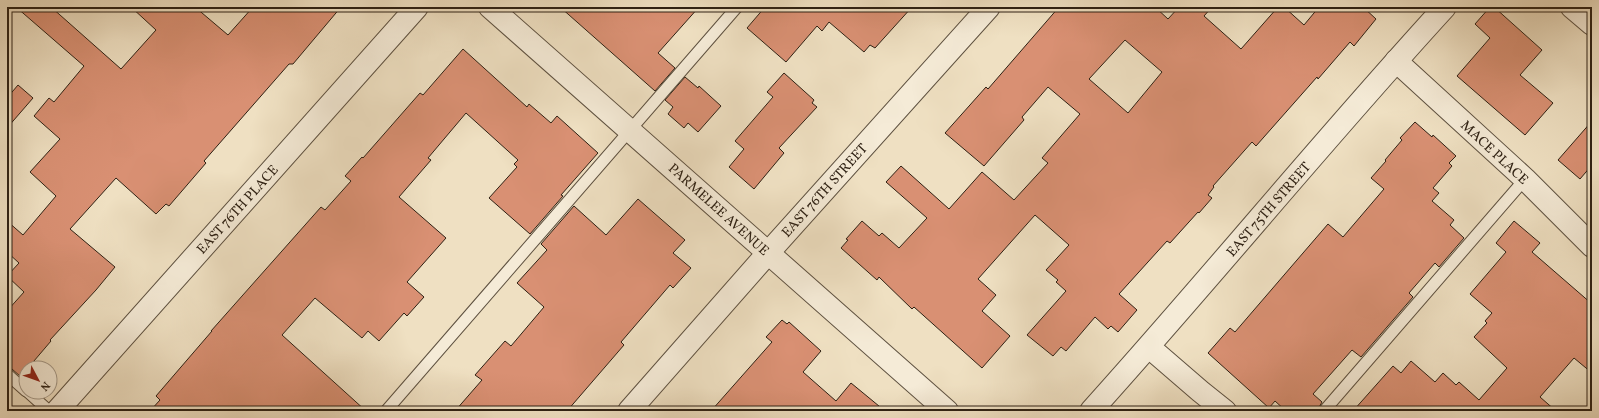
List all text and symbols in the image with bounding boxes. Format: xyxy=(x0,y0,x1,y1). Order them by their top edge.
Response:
street label: MACE PLACE xyxy=(1456,117,1532,189)
street label: EAST 76TH STREET xyxy=(778,140,872,242)
street label: EAST 75TH STREET xyxy=(1223,159,1316,261)
street label: PARMELEE AVENUE xyxy=(663,160,773,261)
street label: EAST 76TH PLACE xyxy=(193,161,283,259)
north arrow xyxy=(18,360,58,400)
text: N xyxy=(36,378,53,394)

